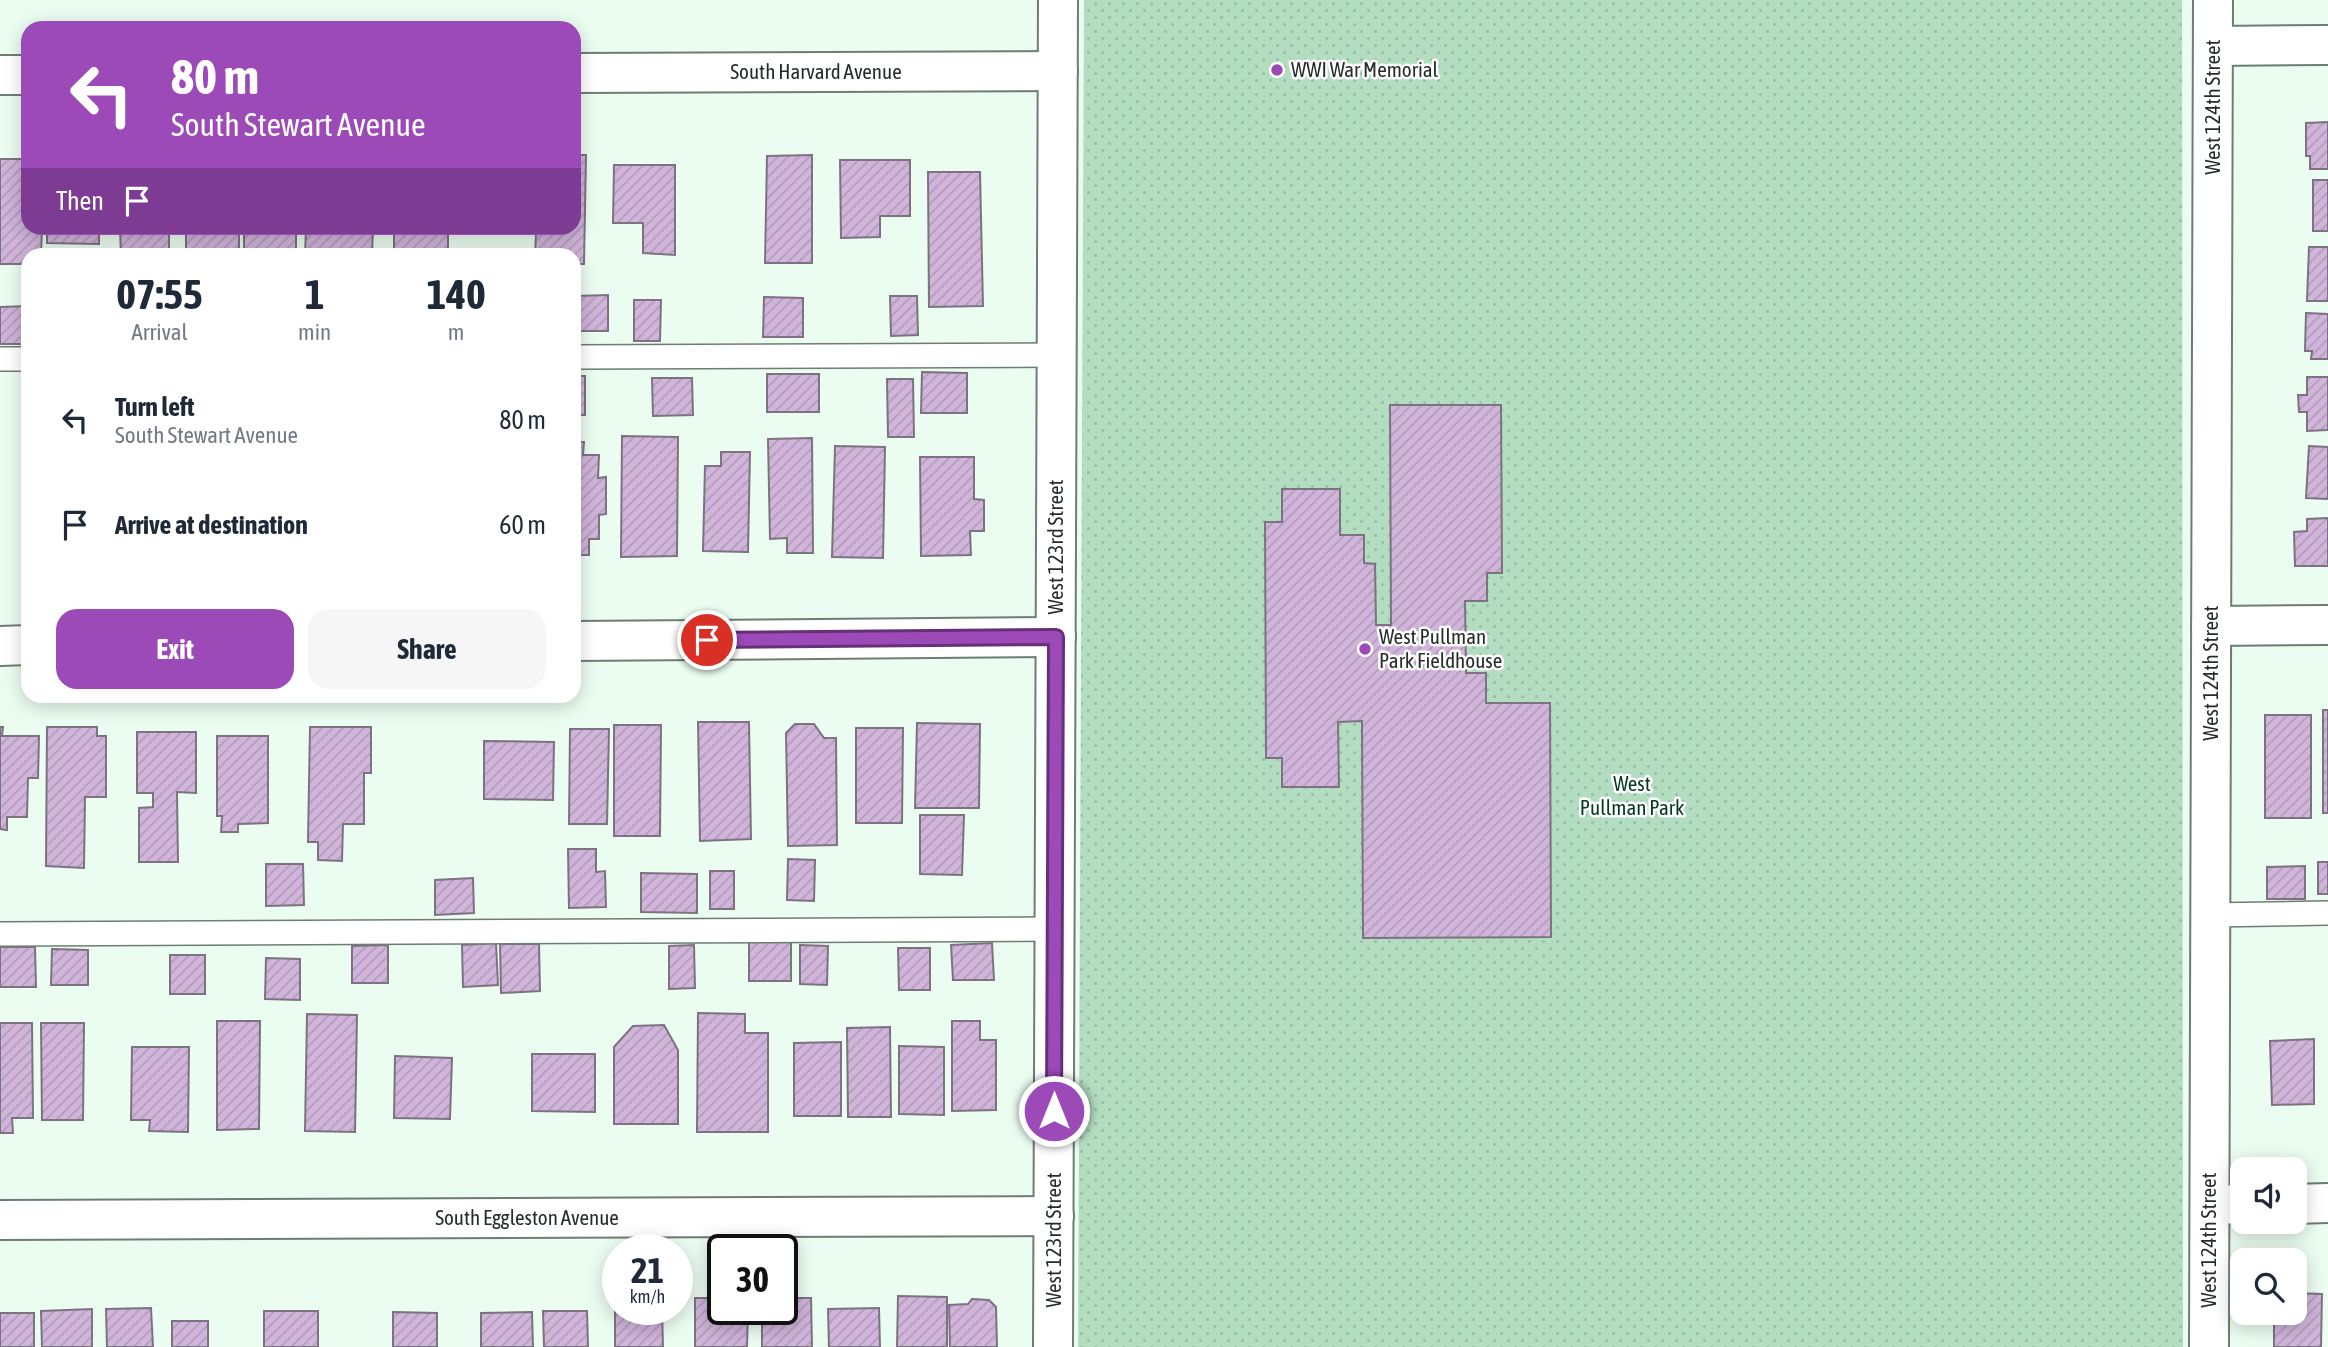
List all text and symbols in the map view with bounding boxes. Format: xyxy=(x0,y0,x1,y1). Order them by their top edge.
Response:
street label: West 124th Street xyxy=(2200,39,2224,175)
text: 80 m xyxy=(171,48,259,104)
icon: left xyxy=(56,49,147,140)
place label: WWI War Memorial xyxy=(1291,57,1438,81)
street label: South Harvard Avenue xyxy=(730,59,902,83)
marker: WWI War Memorial xyxy=(1269,62,1285,78)
text: South Stewart Avenue xyxy=(171,106,426,143)
icon: arrive xyxy=(118,182,156,220)
text: Then xyxy=(56,186,104,216)
text: 07:55 xyxy=(116,270,203,318)
text: 1 xyxy=(305,270,324,318)
text: 140 xyxy=(426,270,486,318)
text: Arrival xyxy=(131,319,188,345)
text: min xyxy=(298,319,331,345)
text: m xyxy=(448,319,464,345)
text: Turn left xyxy=(115,392,195,422)
icon: left xyxy=(56,401,94,439)
text: 80 m xyxy=(499,405,546,435)
text: South Stewart Avenue xyxy=(115,422,298,448)
street label: West 123rd Street xyxy=(1043,479,1067,615)
icon: arrive xyxy=(56,506,94,544)
text: Arrive at destination xyxy=(115,510,308,540)
text: 60 m xyxy=(499,510,546,540)
street label: West 124th Street xyxy=(2198,605,2222,741)
button: Exit xyxy=(56,609,294,689)
button: Share xyxy=(308,609,546,689)
pin xyxy=(677,610,737,670)
icon: arrive xyxy=(688,621,726,659)
place label: West Pullman Park Fieldhouse xyxy=(1379,624,1502,672)
marker: West Pullman Park Fieldhouse xyxy=(1357,641,1373,657)
park label: West Pullman Park xyxy=(1580,771,1684,819)
position arrow xyxy=(1017,1074,1091,1148)
map controls xyxy=(2230,1157,2307,1325)
button: sound xyxy=(2230,1157,2307,1234)
street label: West 123rd Street xyxy=(1041,1172,1065,1308)
street label: West 124th Street xyxy=(2196,1172,2220,1308)
street label: South Eggleston Avenue xyxy=(435,1205,619,1229)
speed limit sign: 30 xyxy=(707,1234,798,1325)
button: search xyxy=(2230,1248,2307,1325)
text: 21 xyxy=(631,1250,664,1290)
text: km/h xyxy=(630,1286,665,1307)

